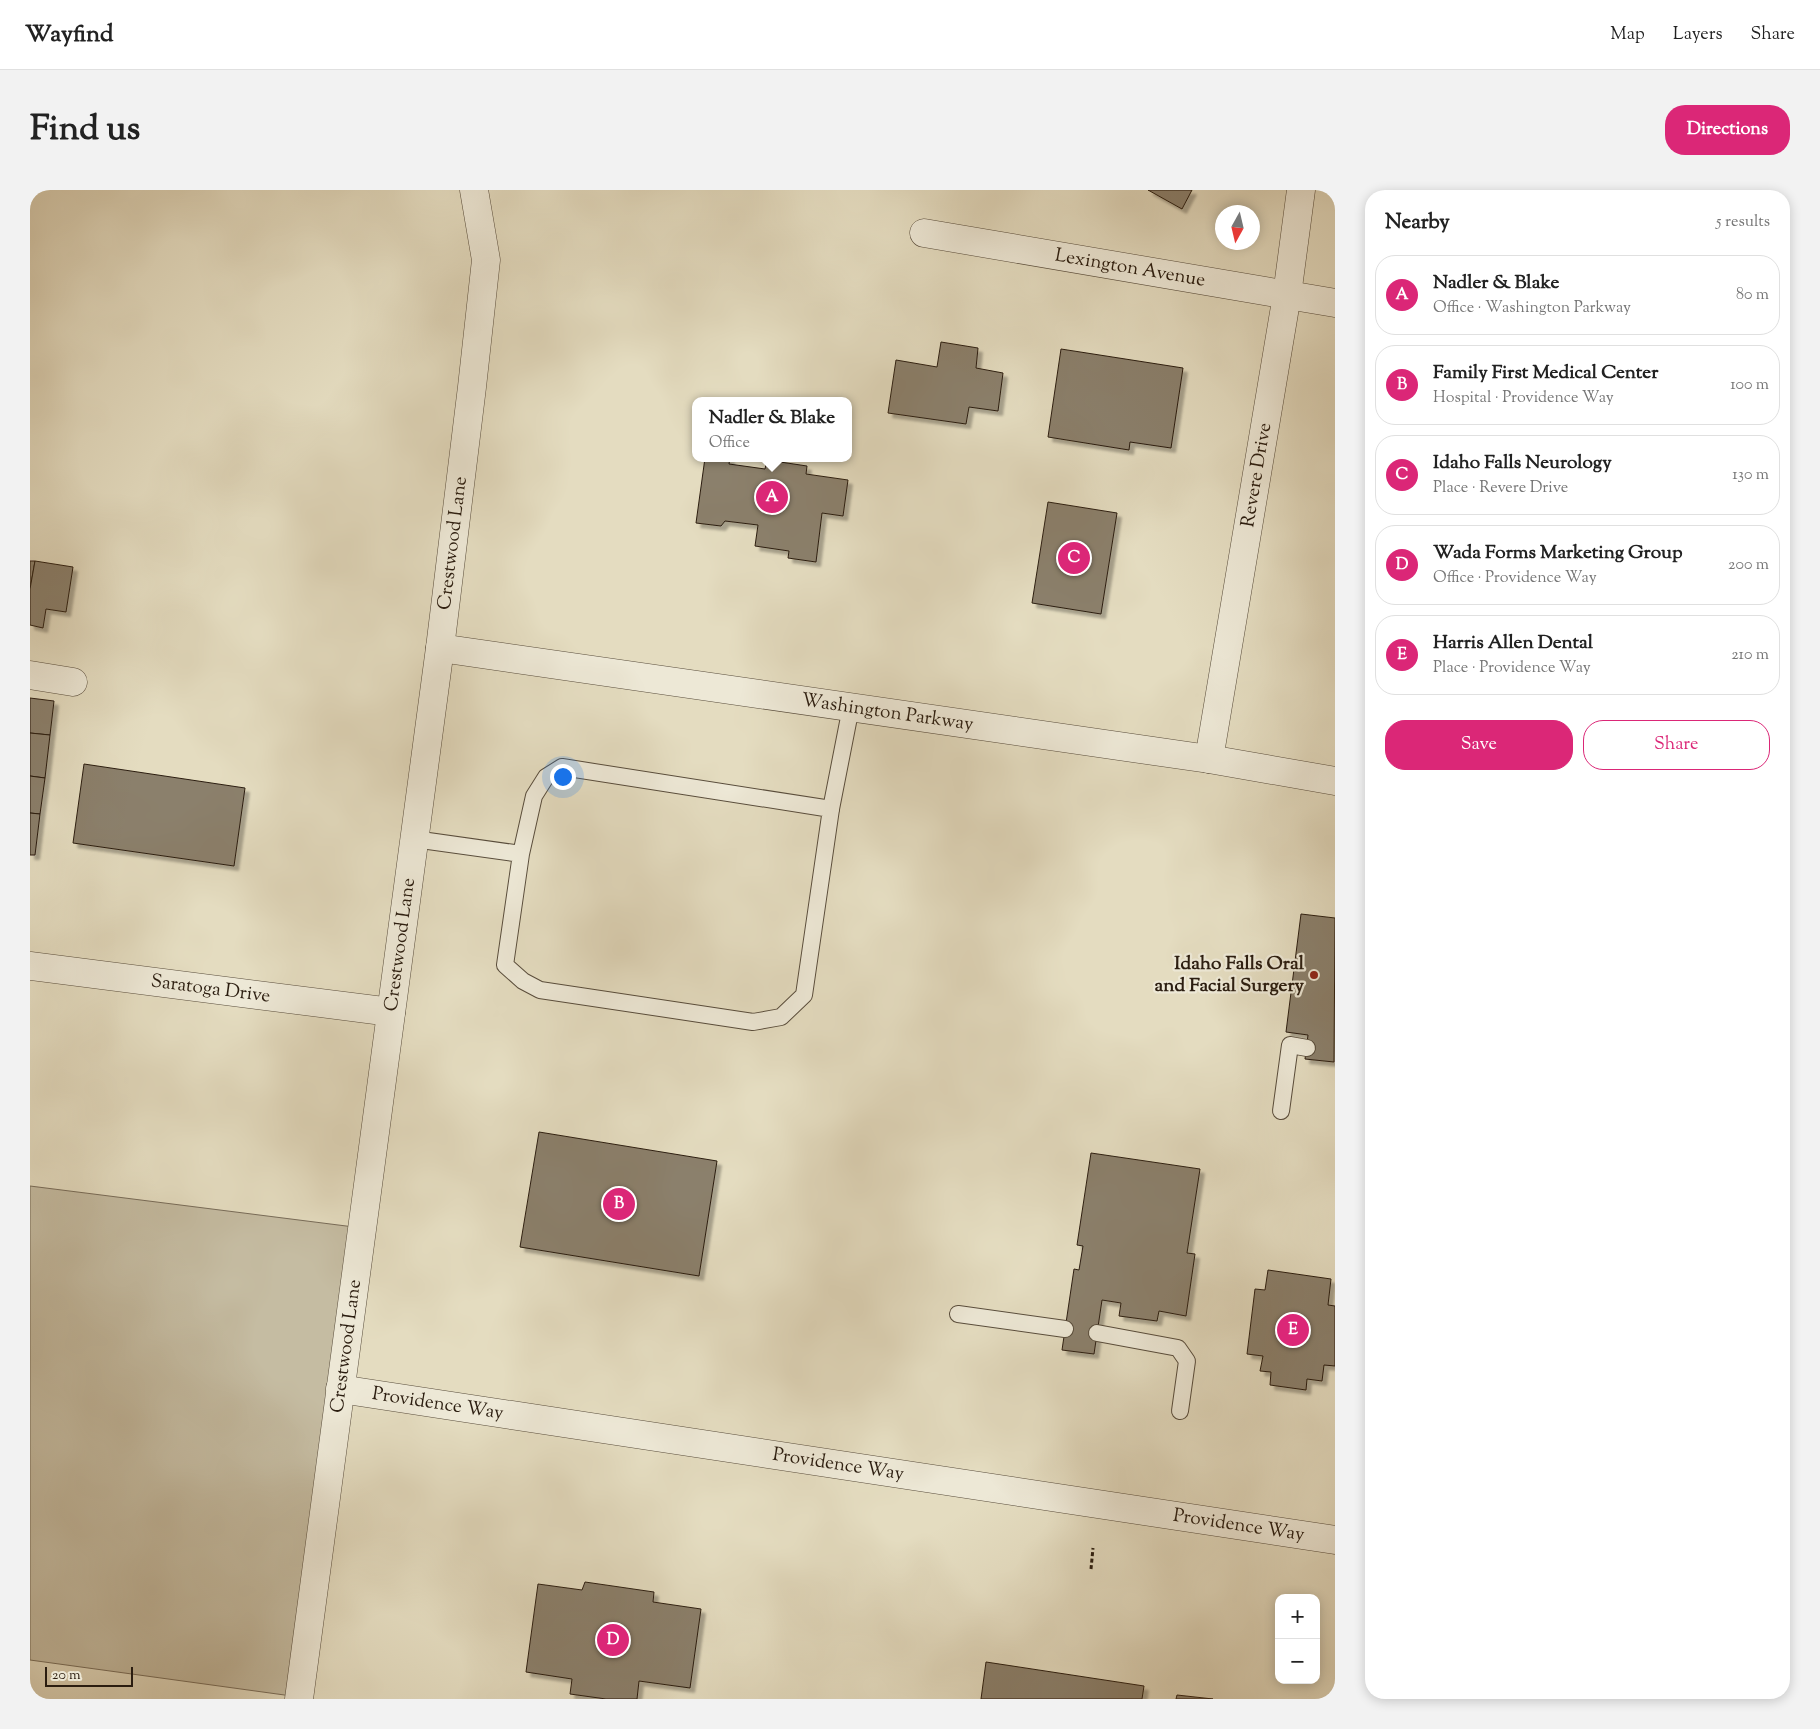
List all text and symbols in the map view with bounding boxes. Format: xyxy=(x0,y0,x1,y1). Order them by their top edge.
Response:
text: Wayfind xyxy=(25,18,113,52)
text: Map xyxy=(1610,22,1645,48)
text: Layers xyxy=(1673,22,1723,48)
text: Share xyxy=(1751,22,1795,48)
text: Find us xyxy=(30,105,140,156)
button: Directions xyxy=(1665,105,1790,155)
north arrow xyxy=(1215,205,1260,250)
text: Nearby xyxy=(1385,208,1450,238)
text: 5 results xyxy=(1716,211,1770,234)
street label: Lexington Avenue xyxy=(1053,242,1207,294)
text: Nadler & Blake xyxy=(1433,270,1559,297)
text: A xyxy=(1396,284,1409,307)
text: 80 m xyxy=(1736,284,1769,307)
text: Office · Washington Parkway xyxy=(1433,297,1631,320)
text: Family First Medical Center xyxy=(1433,360,1658,387)
text: B xyxy=(1397,374,1407,397)
text: 100 m xyxy=(1730,374,1769,397)
text: Hospital · Providence Way xyxy=(1433,387,1614,410)
popup xyxy=(692,397,852,462)
text: Nadler & Blake xyxy=(709,405,835,432)
street label: Revere Drive xyxy=(1235,420,1279,529)
text: Office xyxy=(709,432,750,455)
text: Idaho Falls Neurology xyxy=(1433,450,1612,477)
text: C xyxy=(1396,464,1408,487)
text: 130 m xyxy=(1732,464,1769,487)
street label: Crestwood Lane xyxy=(431,475,474,612)
text: Place · Revere Drive xyxy=(1433,477,1568,500)
pin: A xyxy=(756,478,788,516)
pin: C xyxy=(1058,539,1090,577)
text: Wada Forms Marketing Group xyxy=(1433,540,1683,567)
text: D xyxy=(1396,554,1408,577)
text: 200 m xyxy=(1728,554,1769,577)
text: Office · Providence Way xyxy=(1433,567,1597,590)
text: Harris Allen Dental xyxy=(1433,630,1593,657)
text: E xyxy=(1397,644,1407,667)
text: 210 m xyxy=(1731,644,1769,667)
text: Place · Providence Way xyxy=(1433,657,1591,680)
street label: Washington Parkway xyxy=(800,687,976,738)
button: Save xyxy=(1385,720,1573,770)
button: Share xyxy=(1583,720,1770,770)
your location xyxy=(550,764,576,790)
street label: Crestwood Lane xyxy=(378,876,423,1013)
place label: Idaho Falls Oral and Facial Surgery xyxy=(1155,951,1305,1000)
street label: Saratoga Drive xyxy=(149,968,272,1010)
marker: Idaho Falls Oral and Facial Surgery xyxy=(1308,969,1320,981)
pin: B xyxy=(603,1185,635,1223)
street label: Crestwood Lane xyxy=(324,1278,369,1415)
pin: E xyxy=(1277,1311,1309,1349)
street label: Providence Way xyxy=(370,1381,506,1427)
street label: Providence Way xyxy=(771,1441,906,1488)
street label: Providence Way xyxy=(1171,1502,1307,1549)
map controls xyxy=(1275,1594,1320,1684)
button: + xyxy=(1275,1594,1320,1639)
pin: D xyxy=(597,1621,629,1659)
button: − xyxy=(1275,1639,1320,1684)
scale bar xyxy=(45,1664,132,1687)
text: 20 m xyxy=(52,1666,81,1686)

